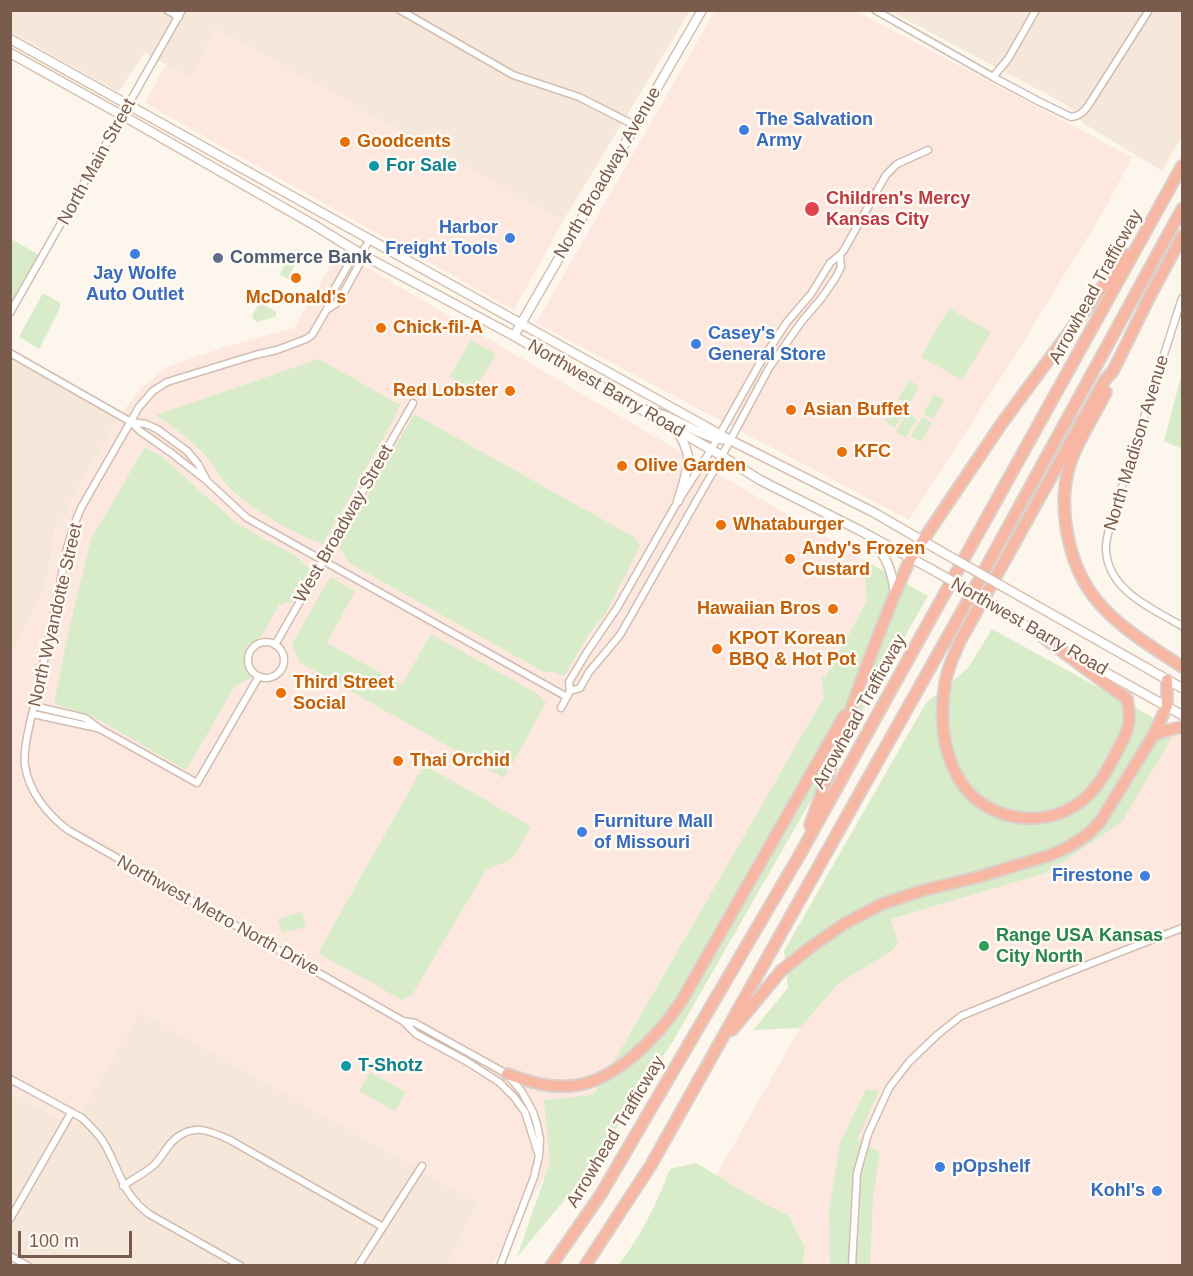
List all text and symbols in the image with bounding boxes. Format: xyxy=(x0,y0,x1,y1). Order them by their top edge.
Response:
street label: North Broadway Avenue xyxy=(550,83,666,263)
street label: North Main Street xyxy=(53,95,141,229)
place label: The Salvation Army xyxy=(756,109,873,152)
marker: The Salvation Army xyxy=(737,123,751,137)
place label: Goodcents xyxy=(357,131,451,153)
marker: Goodcents xyxy=(338,135,352,149)
place label: For Sale xyxy=(386,155,457,177)
marker: For Sale xyxy=(367,159,381,173)
place label: Children's Mercy Kansas City xyxy=(826,188,970,230)
marker: Children's Mercy Kansas City xyxy=(803,200,821,218)
street label: Arrowhead Trafficway xyxy=(1045,206,1147,368)
place label: Harbor Freight Tools xyxy=(385,217,498,260)
marker: Harbor Freight Tools xyxy=(503,231,517,245)
marker: Jay Wolfe Auto Outlet xyxy=(128,247,142,261)
place label: Commerce Bank xyxy=(230,247,372,269)
marker: Commerce Bank xyxy=(211,251,225,265)
place label: Jay Wolfe Auto Outlet xyxy=(86,263,184,306)
marker: McDonald's xyxy=(289,271,303,285)
place label: McDonald's xyxy=(246,287,346,309)
place label: Chick-fil-A xyxy=(393,317,483,339)
marker: Chick-fil-A xyxy=(374,321,388,335)
place label: Casey's General Store xyxy=(708,323,826,366)
street label: Northwest Barry Road xyxy=(524,335,688,443)
marker: Casey's General Store xyxy=(689,337,703,351)
street label: North Madison Avenue xyxy=(1100,352,1174,534)
place label: Red Lobster xyxy=(393,380,498,402)
marker: Red Lobster xyxy=(503,384,517,398)
place label: Asian Buffet xyxy=(803,399,909,421)
marker: Asian Buffet xyxy=(784,403,798,417)
street label: West Broadway Street xyxy=(290,441,398,607)
place label: KFC xyxy=(854,441,891,463)
marker: KFC xyxy=(835,445,849,459)
place label: Olive Garden xyxy=(634,455,746,477)
marker: Olive Garden xyxy=(615,459,629,473)
place label: Whataburger xyxy=(733,514,844,536)
marker: Whataburger xyxy=(714,518,728,532)
street label: North Wyandotte Street xyxy=(24,521,88,709)
place label: Andy's Frozen Custard xyxy=(802,538,925,580)
marker: Andy's Frozen Custard xyxy=(783,552,797,566)
street label: Northwest Barry Road xyxy=(947,573,1111,681)
place label: Hawaiian Bros xyxy=(697,598,821,620)
marker: Hawaiian Bros xyxy=(826,602,840,616)
place label: KPOT Korean BBQ & Hot Pot xyxy=(729,628,856,670)
street label: Arrowhead Trafficway xyxy=(809,631,911,793)
marker: KPOT Korean BBQ & Hot Pot xyxy=(710,642,724,656)
place label: Third Street Social xyxy=(293,672,394,714)
marker: Third Street Social xyxy=(274,686,288,700)
place label: Thai Orchid xyxy=(410,750,510,772)
marker: Thai Orchid xyxy=(391,754,405,768)
place label: Furniture Mall of Missouri xyxy=(594,811,713,854)
marker: Furniture Mall of Missouri xyxy=(575,825,589,839)
street label: Northwest Metro North Drive xyxy=(113,851,323,981)
place label: Firestone xyxy=(1052,865,1133,887)
marker: Firestone xyxy=(1138,869,1152,883)
place label: Range USA Kansas City North xyxy=(996,925,1163,968)
marker: Range USA Kansas City North xyxy=(977,939,991,953)
street label: Arrowhead Trafficway xyxy=(562,1052,670,1212)
place label: T-Shotz xyxy=(358,1055,423,1077)
marker: T-Shotz xyxy=(339,1059,353,1073)
place label: pOpshelf xyxy=(952,1156,1030,1178)
marker: pOpshelf xyxy=(933,1160,947,1174)
place label: Kohl's xyxy=(1091,1180,1145,1202)
marker: Kohl's xyxy=(1150,1184,1164,1198)
scale bar xyxy=(21,1219,135,1257)
text: 100 m xyxy=(29,1231,79,1251)

